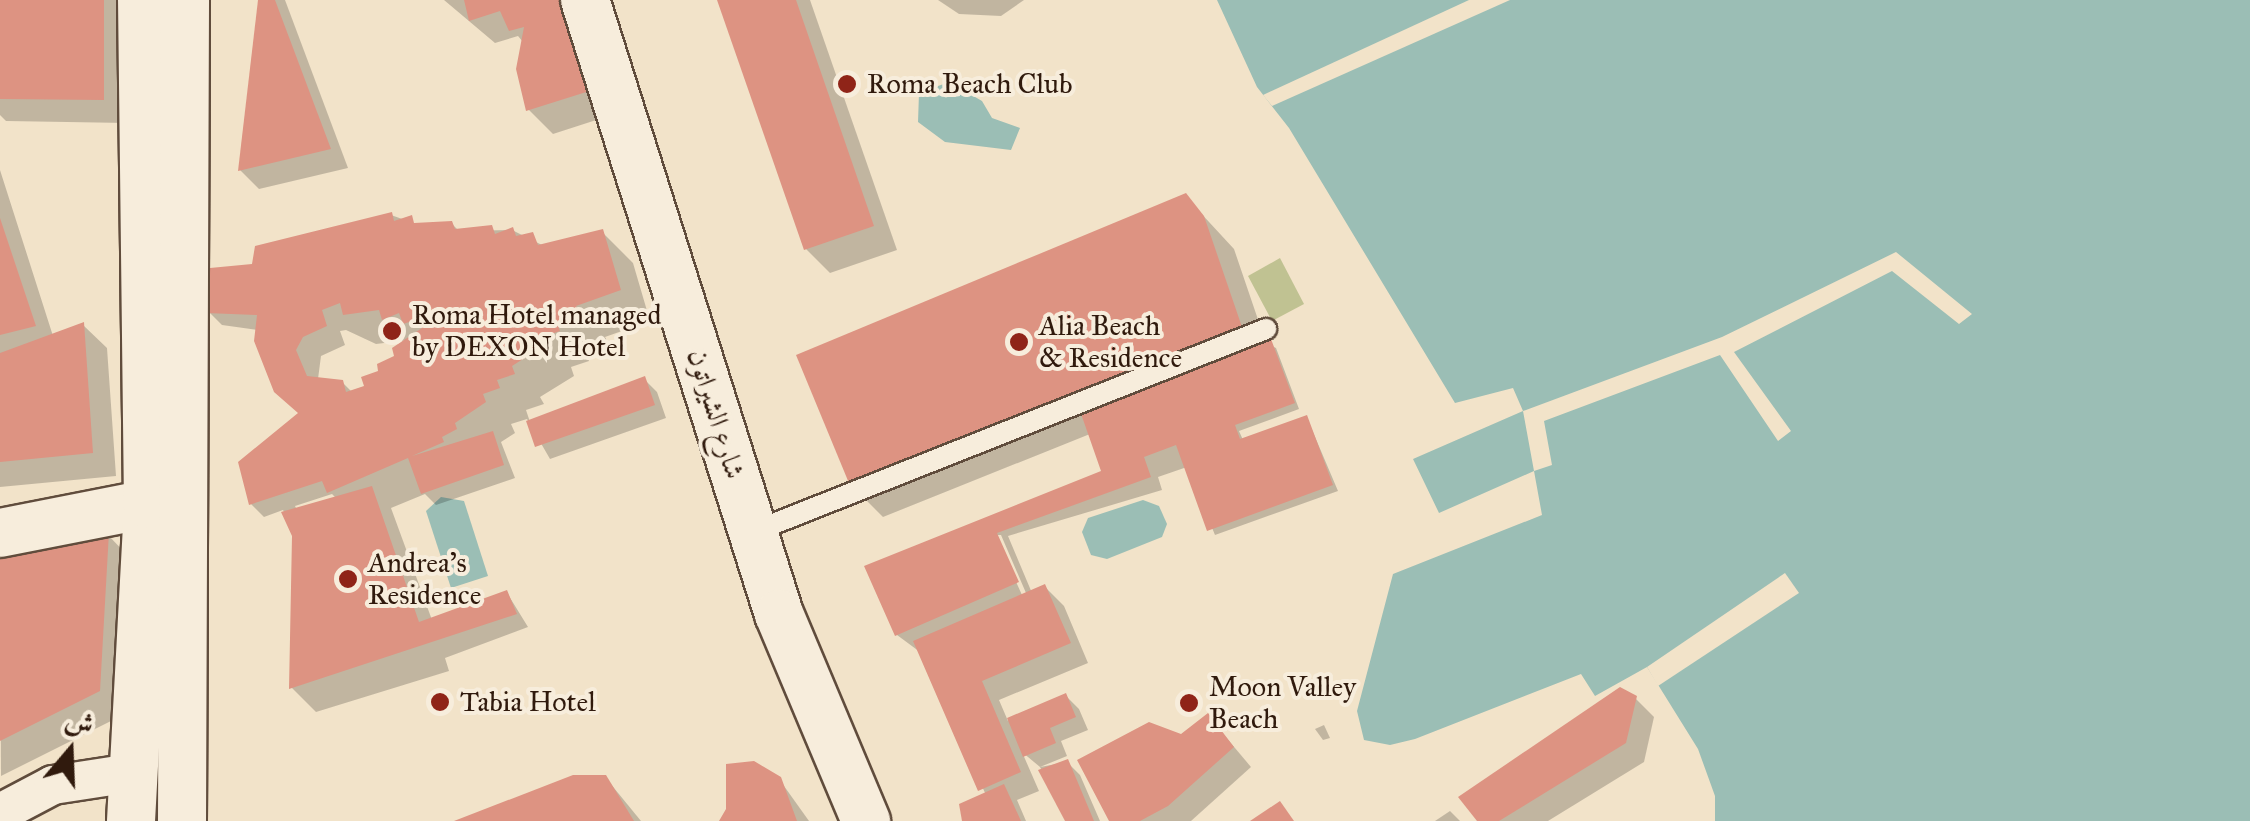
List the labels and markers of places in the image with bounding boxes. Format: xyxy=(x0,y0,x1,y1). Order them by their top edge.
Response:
place label: Roma Beach Club xyxy=(867,67,1072,101)
marker: Roma Beach Club xyxy=(836,73,858,95)
place label: Roma Hotel managed by DEXON Hotel xyxy=(412,298,662,364)
place label: Alia Beach & Residence xyxy=(1039,309,1182,375)
marker: Roma Hotel managed by DEXON Hotel xyxy=(381,320,403,342)
marker: Alia Beach & Residence xyxy=(1008,331,1030,353)
place label: Andrea's Residence xyxy=(368,546,481,612)
marker: Andrea's Residence xyxy=(337,568,359,590)
place label: Moon Valley Beach xyxy=(1209,670,1356,736)
place label: Tabia Hotel xyxy=(460,685,596,719)
marker: Tabia Hotel xyxy=(429,691,451,713)
marker: Moon Valley Beach xyxy=(1178,692,1200,714)

